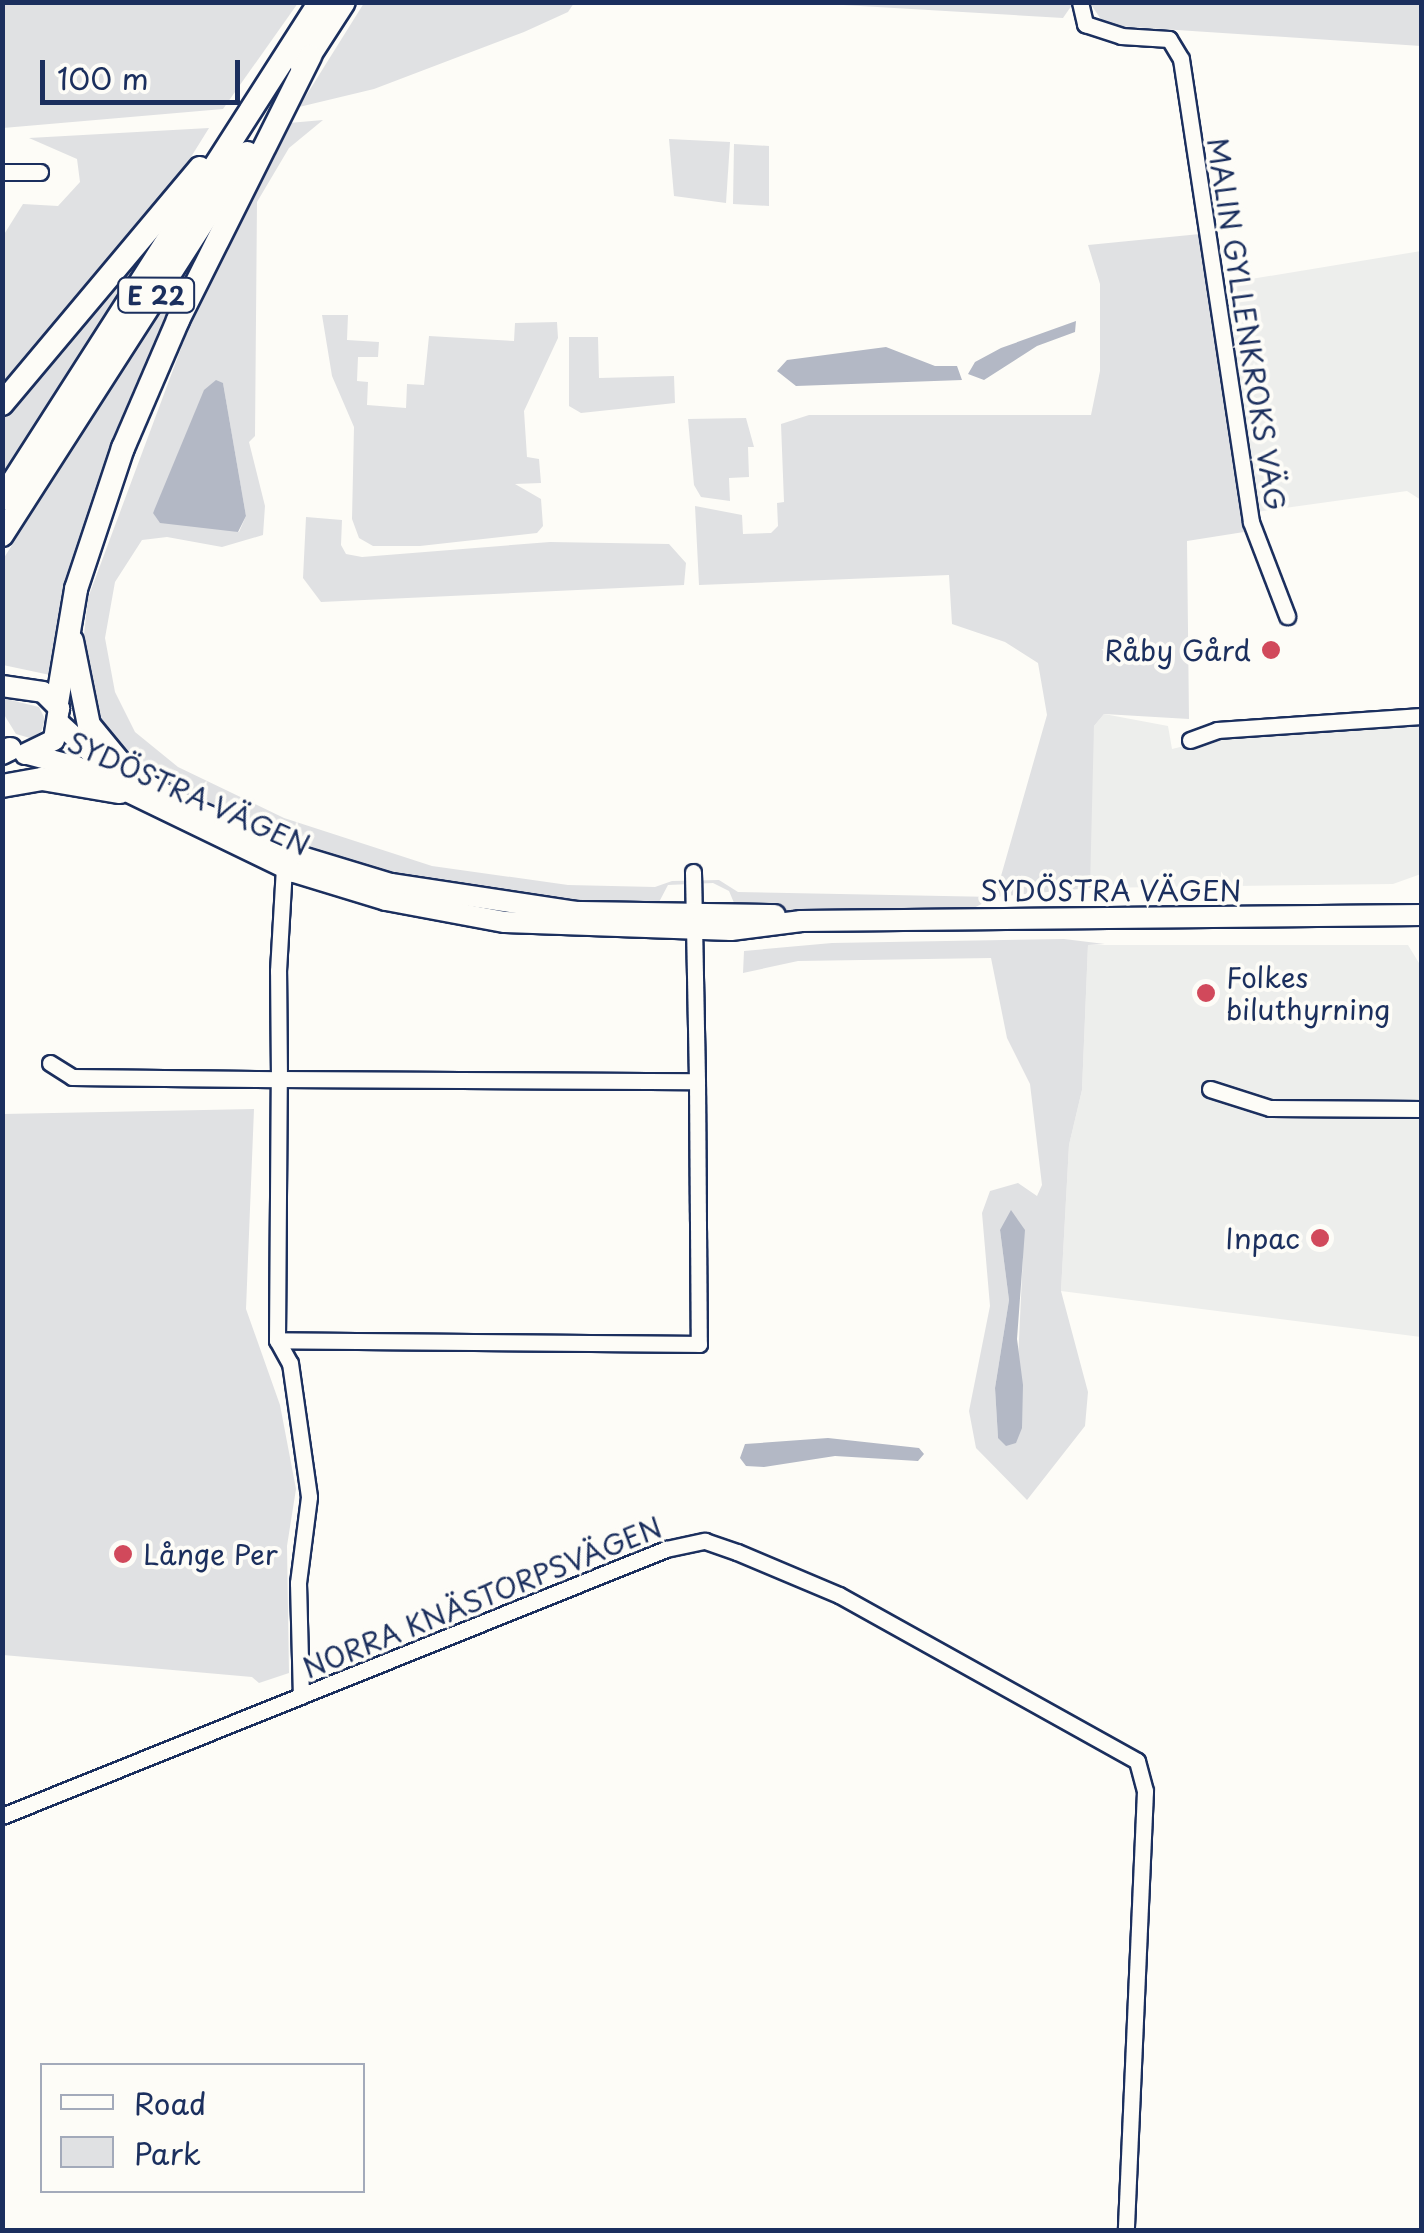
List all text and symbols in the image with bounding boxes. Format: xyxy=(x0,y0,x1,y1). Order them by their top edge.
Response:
scale bar xyxy=(45,40,245,102)
text: 100 m xyxy=(57,55,149,100)
street label: MALIN GYLLENKROKS VÄG xyxy=(1201,133,1293,515)
road number: E 22 xyxy=(116,275,196,315)
place label: Råby Gård xyxy=(1105,633,1251,667)
marker: Råby Gård xyxy=(1260,639,1282,661)
street label: SYDÖSTRA VÄGEN xyxy=(61,724,317,862)
street label: SYDÖSTRA VÄGEN xyxy=(979,873,1243,907)
place label: Folkes biluthyrning xyxy=(1226,960,1390,1026)
marker: Folkes biluthyrning xyxy=(1195,982,1217,1004)
place label: Inpac xyxy=(1225,1221,1300,1255)
marker: Inpac xyxy=(1309,1227,1331,1249)
street label: NORRA KNÄSTORPSVÄGEN xyxy=(297,1509,667,1685)
place label: Långe Per xyxy=(143,1537,277,1571)
marker: Långe Per xyxy=(112,1543,134,1565)
legend xyxy=(40,2063,365,2193)
text: Road xyxy=(134,2080,207,2125)
text: Park xyxy=(134,2130,201,2175)

